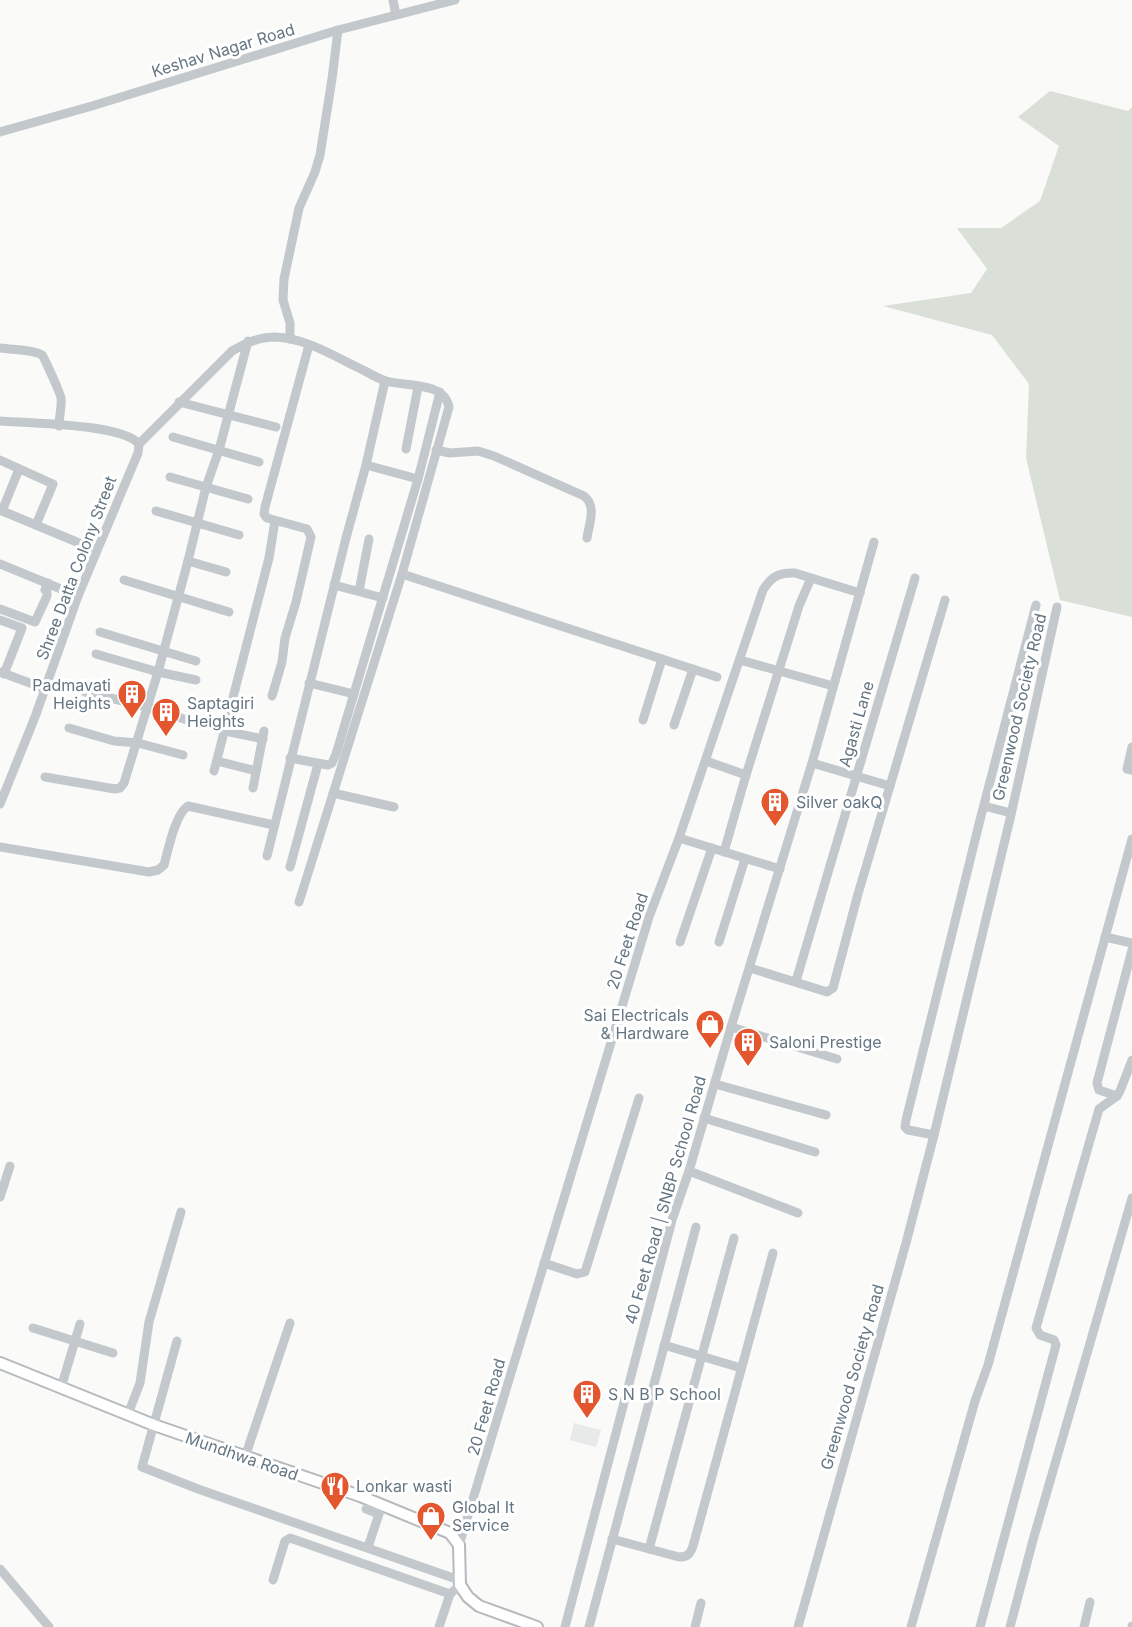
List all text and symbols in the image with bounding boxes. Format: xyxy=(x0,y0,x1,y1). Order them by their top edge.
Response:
street label: Keshav Nagar Road xyxy=(149,19,297,81)
street label: Shree Datta Colony Street xyxy=(32,473,120,663)
street label: Greenwood Society Road xyxy=(988,611,1050,803)
place label: Padmavati Heights xyxy=(32,675,111,713)
building icon: Padmavati Heights xyxy=(116,678,148,720)
street label: Agasti Lane xyxy=(834,679,878,769)
place label: Saptagiri Heights xyxy=(187,693,254,731)
building icon: Saptagiri Heights xyxy=(150,696,182,738)
building icon: Silver oakQ xyxy=(759,786,791,828)
place label: Silver oakQ xyxy=(796,792,882,812)
street label: 20 Feet Road xyxy=(602,890,652,992)
place label: Sai Electricals & Hardware xyxy=(583,1005,689,1043)
shop icon: Sai Electricals & Hardware xyxy=(694,1008,726,1050)
building icon: Saloni Prestige xyxy=(732,1026,764,1068)
place label: Saloni Prestige xyxy=(769,1032,882,1052)
street label: 40 Feet Road | SNBP School Road xyxy=(620,1073,710,1327)
street label: Greenwood Society Road xyxy=(816,1282,888,1472)
street label: 20 Feet Road xyxy=(463,1356,509,1458)
building icon: S N B P School xyxy=(571,1378,603,1420)
place label: S N B P School xyxy=(608,1384,721,1404)
street label: Mundhwa Road xyxy=(183,1427,301,1485)
restaurant icon: Lonkar wasti xyxy=(319,1470,351,1512)
place label: Lonkar wasti xyxy=(356,1476,452,1496)
place label: Global It Service xyxy=(452,1497,514,1535)
shop icon: Global It Service xyxy=(415,1500,447,1542)

